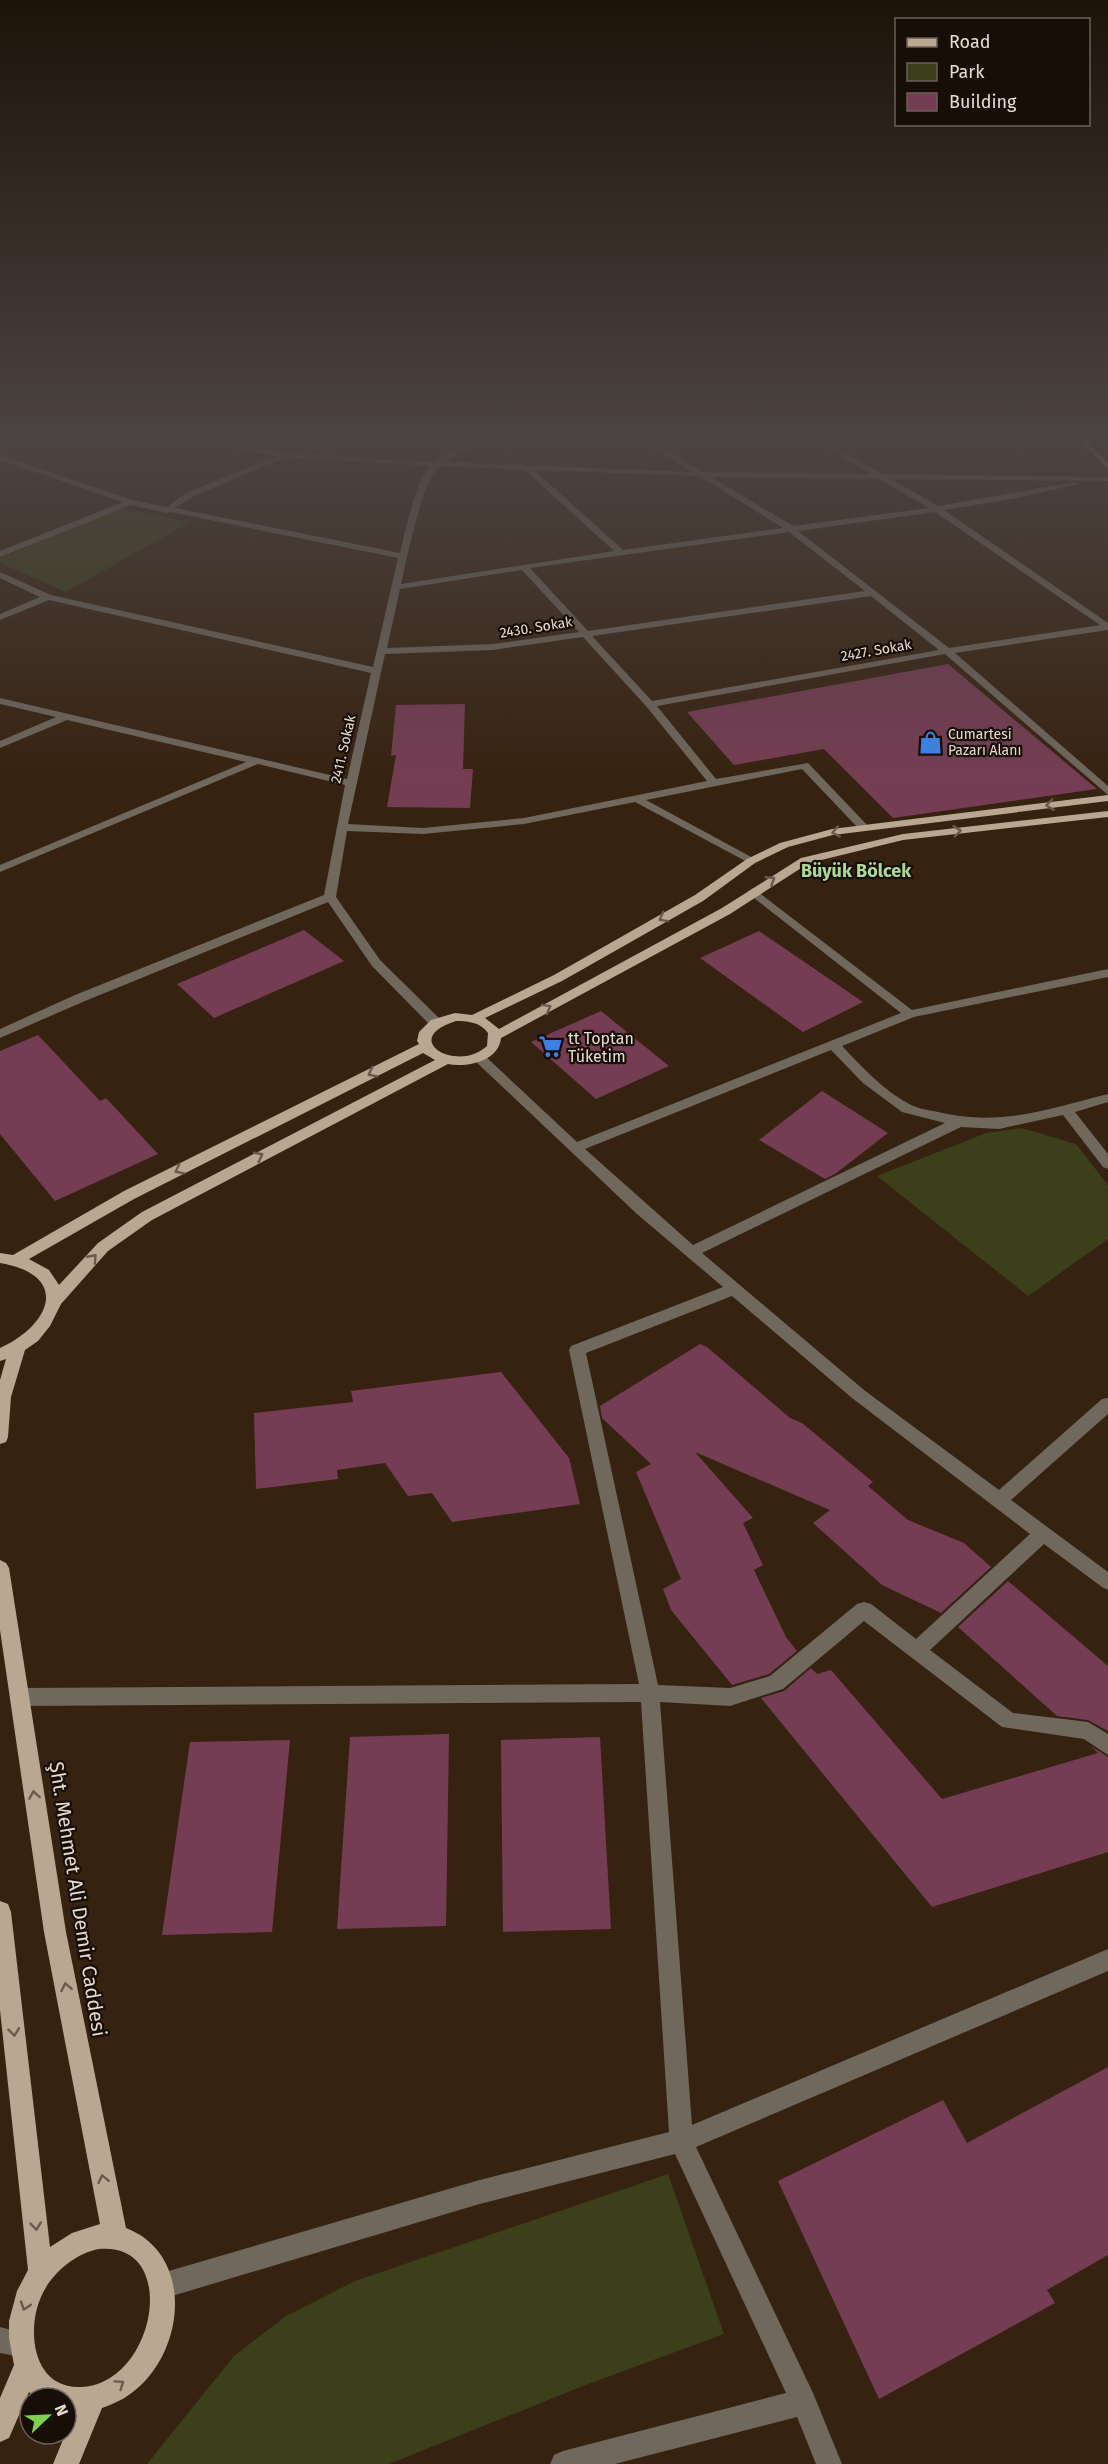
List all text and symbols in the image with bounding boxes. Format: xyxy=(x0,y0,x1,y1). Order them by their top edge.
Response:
legend xyxy=(895,18,1090,126)
text: Road xyxy=(949,31,991,53)
text: Park xyxy=(949,61,985,83)
text: Building xyxy=(949,91,1017,113)
street label: 2430. Sokak xyxy=(499,613,574,642)
street label: 2427. Sokak xyxy=(839,636,914,665)
street label: 2411. Sokak xyxy=(327,712,360,785)
place label: Cumartesi Pazarı Alanı xyxy=(948,726,1021,759)
shop icon: Cumartesi Pazarı Alanı xyxy=(917,729,943,755)
one-way arrow xyxy=(1045,798,1054,810)
one-way arrow xyxy=(831,825,841,838)
one-way arrow xyxy=(953,825,962,838)
district label: Büyük Bölcek xyxy=(801,860,912,882)
one-way arrow xyxy=(765,876,775,888)
one-way arrow xyxy=(659,911,669,922)
one-way arrow xyxy=(541,1004,551,1015)
place label: tt Toptan Tüketim xyxy=(568,1029,634,1066)
supermarket icon: tt Toptan Tüketim xyxy=(537,1034,563,1060)
one-way arrow xyxy=(367,1065,378,1077)
one-way arrow xyxy=(252,1152,263,1163)
one-way arrow xyxy=(174,1162,185,1174)
one-way arrow xyxy=(86,1254,97,1264)
street label: Şht. Mehmet Ali Demir Caddesi xyxy=(43,1760,112,2038)
one-way arrow xyxy=(29,1790,41,1800)
one-way arrow xyxy=(60,1983,73,1993)
one-way arrow xyxy=(7,2028,20,2037)
one-way arrow xyxy=(97,2174,110,2184)
one-way arrow xyxy=(29,2222,42,2231)
one-way arrow xyxy=(20,2300,33,2311)
one-way arrow xyxy=(114,2380,125,2391)
north arrow xyxy=(18,2386,78,2446)
text: N xyxy=(51,2402,72,2419)

